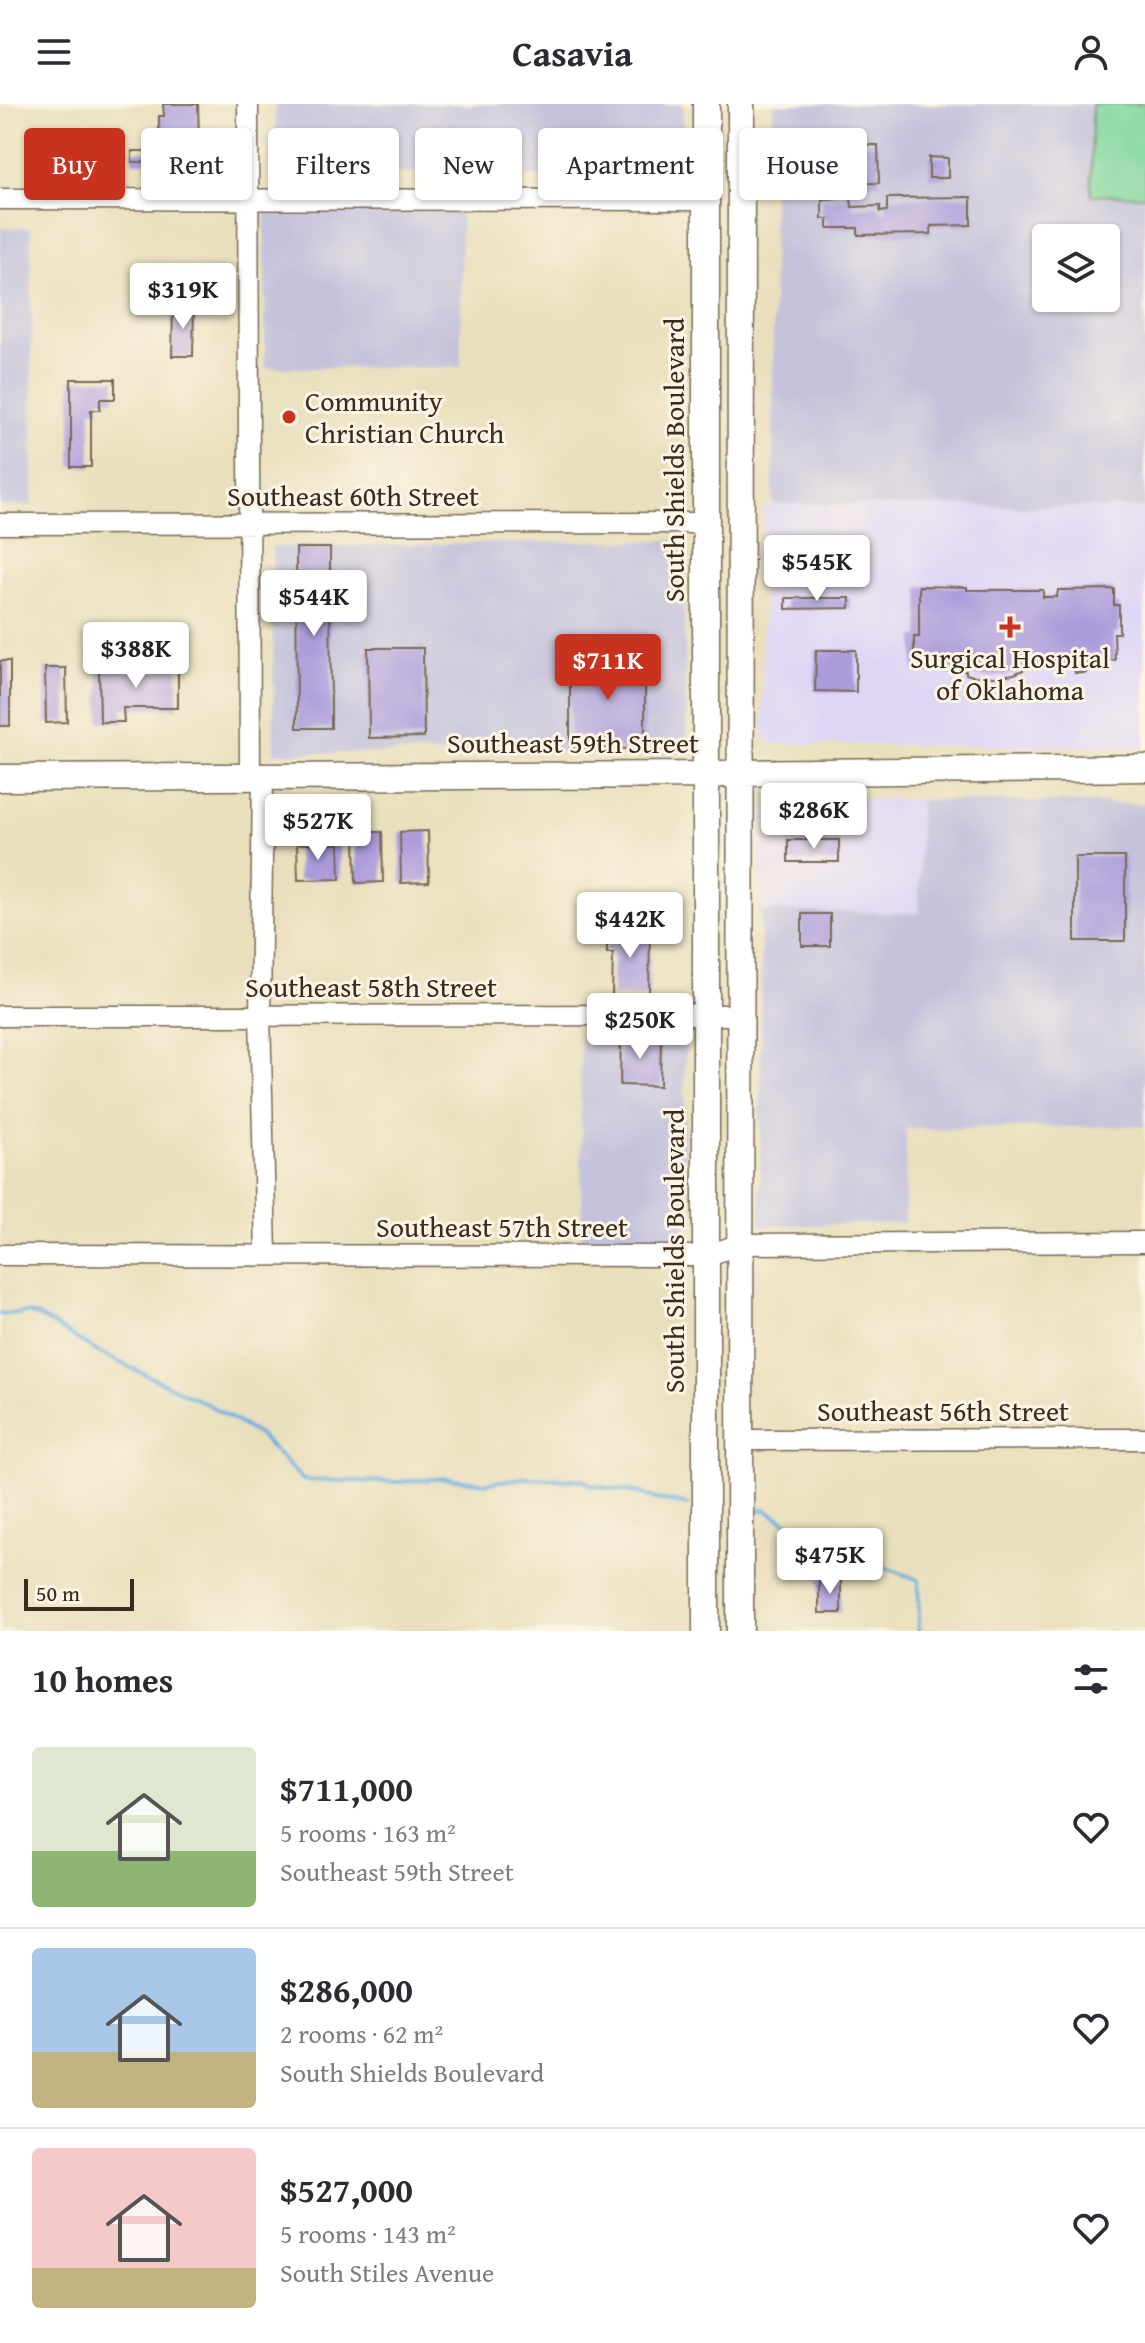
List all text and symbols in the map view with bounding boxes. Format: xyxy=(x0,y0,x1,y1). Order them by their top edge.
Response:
text: Casavia xyxy=(512,26,633,79)
icon: menu xyxy=(32,30,76,74)
icon: person xyxy=(1069,30,1113,74)
chip: Buy xyxy=(24,128,125,200)
chip: Rent xyxy=(141,128,252,200)
chip: Filters xyxy=(268,128,399,200)
chip: New xyxy=(415,128,522,200)
chip: Apartment xyxy=(538,128,723,200)
chip: House xyxy=(739,128,867,200)
map controls xyxy=(1032,224,1120,312)
button: layers xyxy=(1032,224,1120,312)
pin: $319K xyxy=(127,263,239,331)
text: $319K xyxy=(148,269,218,308)
street label: South Shields Boulevard xyxy=(653,318,694,602)
place label: Community Christian Church xyxy=(305,380,505,453)
marker: Community Christian Church xyxy=(280,408,298,426)
street label: Southeast 60th Street xyxy=(227,475,479,516)
pin: $545K xyxy=(761,535,873,603)
text: $545K xyxy=(782,541,852,580)
pin: $544K xyxy=(258,570,370,638)
text: $544K xyxy=(279,576,349,615)
marker: Surgical Hospital of Oklahoma xyxy=(999,616,1021,638)
pin: $388K xyxy=(80,622,192,690)
text: $388K xyxy=(101,628,171,667)
pin: $711K xyxy=(552,634,664,702)
place label: Surgical Hospital of Oklahoma xyxy=(910,637,1110,710)
text: $711K xyxy=(573,640,643,679)
street label: Southeast 59th Street xyxy=(447,722,699,763)
pin: $286K xyxy=(758,783,870,851)
text: $286K xyxy=(779,789,849,828)
pin: $527K xyxy=(262,794,374,862)
text: $527K xyxy=(283,800,353,839)
pin: $442K xyxy=(574,892,686,960)
text: $442K xyxy=(595,898,665,937)
street label: Southeast 58th Street xyxy=(245,966,497,1007)
pin: $250K xyxy=(584,993,696,1061)
text: $250K xyxy=(605,999,675,1038)
street label: South Shields Boulevard xyxy=(653,1109,694,1393)
street label: Southeast 57th Street xyxy=(376,1206,628,1247)
street label: Southeast 56th Street xyxy=(817,1390,1069,1431)
pin: $475K xyxy=(774,1528,886,1596)
text: $475K xyxy=(795,1534,865,1573)
scale bar xyxy=(24,1575,134,1611)
text: 50 m xyxy=(36,1577,80,1609)
text: 10 homes xyxy=(32,1655,173,1704)
icon: filters xyxy=(1069,1657,1113,1701)
text: $711,000 xyxy=(280,1764,413,1813)
icon: home xyxy=(96,1779,192,1875)
icon: heart xyxy=(1069,1805,1113,1849)
text: 5 rooms · 163 m² xyxy=(280,1813,456,1852)
text: Southeast 59th Street xyxy=(280,1852,514,1891)
text: $286,000 xyxy=(280,1965,413,2014)
icon: home xyxy=(96,1980,192,2076)
icon: heart xyxy=(1069,2006,1113,2050)
text: 2 rooms · 62 m² xyxy=(280,2014,443,2053)
text: South Shields Boulevard xyxy=(280,2053,544,2092)
text: $527,000 xyxy=(280,2165,413,2214)
icon: home xyxy=(96,2180,192,2276)
icon: heart xyxy=(1069,2206,1113,2250)
text: 5 rooms · 143 m² xyxy=(280,2214,456,2253)
text: South Stiles Avenue xyxy=(280,2253,494,2292)

